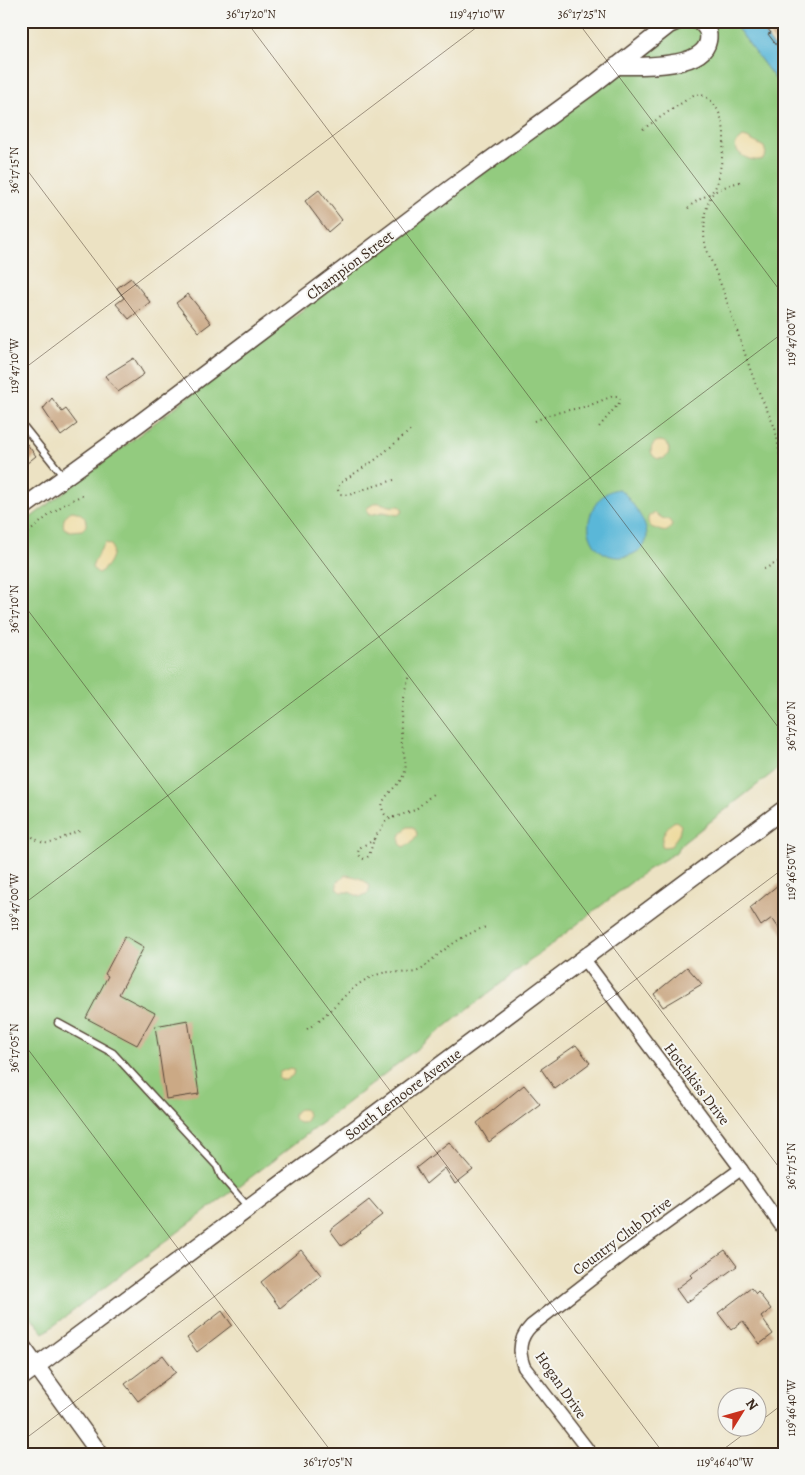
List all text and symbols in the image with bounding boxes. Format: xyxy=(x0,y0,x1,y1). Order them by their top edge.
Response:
text: 36°17'20"N xyxy=(226,6,276,22)
text: 119°47'10"W xyxy=(449,6,505,22)
text: 36°17'25"N xyxy=(558,6,607,22)
text: 36°17'15"N xyxy=(6,146,22,193)
street label: Champion Street xyxy=(302,226,398,304)
text: 119°47'00"W xyxy=(783,307,799,366)
text: 119°47'10"W xyxy=(6,338,22,394)
text: 36°17'10"N xyxy=(6,585,22,633)
text: 36°17'20"N xyxy=(783,701,799,751)
text: 119°46'50"W xyxy=(783,843,799,900)
text: 119°47'00"W xyxy=(6,872,22,931)
text: 36°17'05"N xyxy=(6,1023,22,1073)
street label: Hotchkiss Drive xyxy=(659,1039,735,1129)
street label: South Lemoore Avenue xyxy=(341,1043,465,1144)
text: 36°17'15"N xyxy=(783,1142,799,1189)
street label: Country Club Drive xyxy=(569,1192,676,1280)
street label: Hogan Drive xyxy=(531,1347,592,1423)
text: 119°46'40"W xyxy=(783,1379,799,1436)
north arrow xyxy=(718,1388,768,1438)
text: N xyxy=(741,1395,763,1414)
text: 36°17'05"N xyxy=(303,1454,353,1470)
text: 119°46'40"W xyxy=(697,1454,754,1470)

